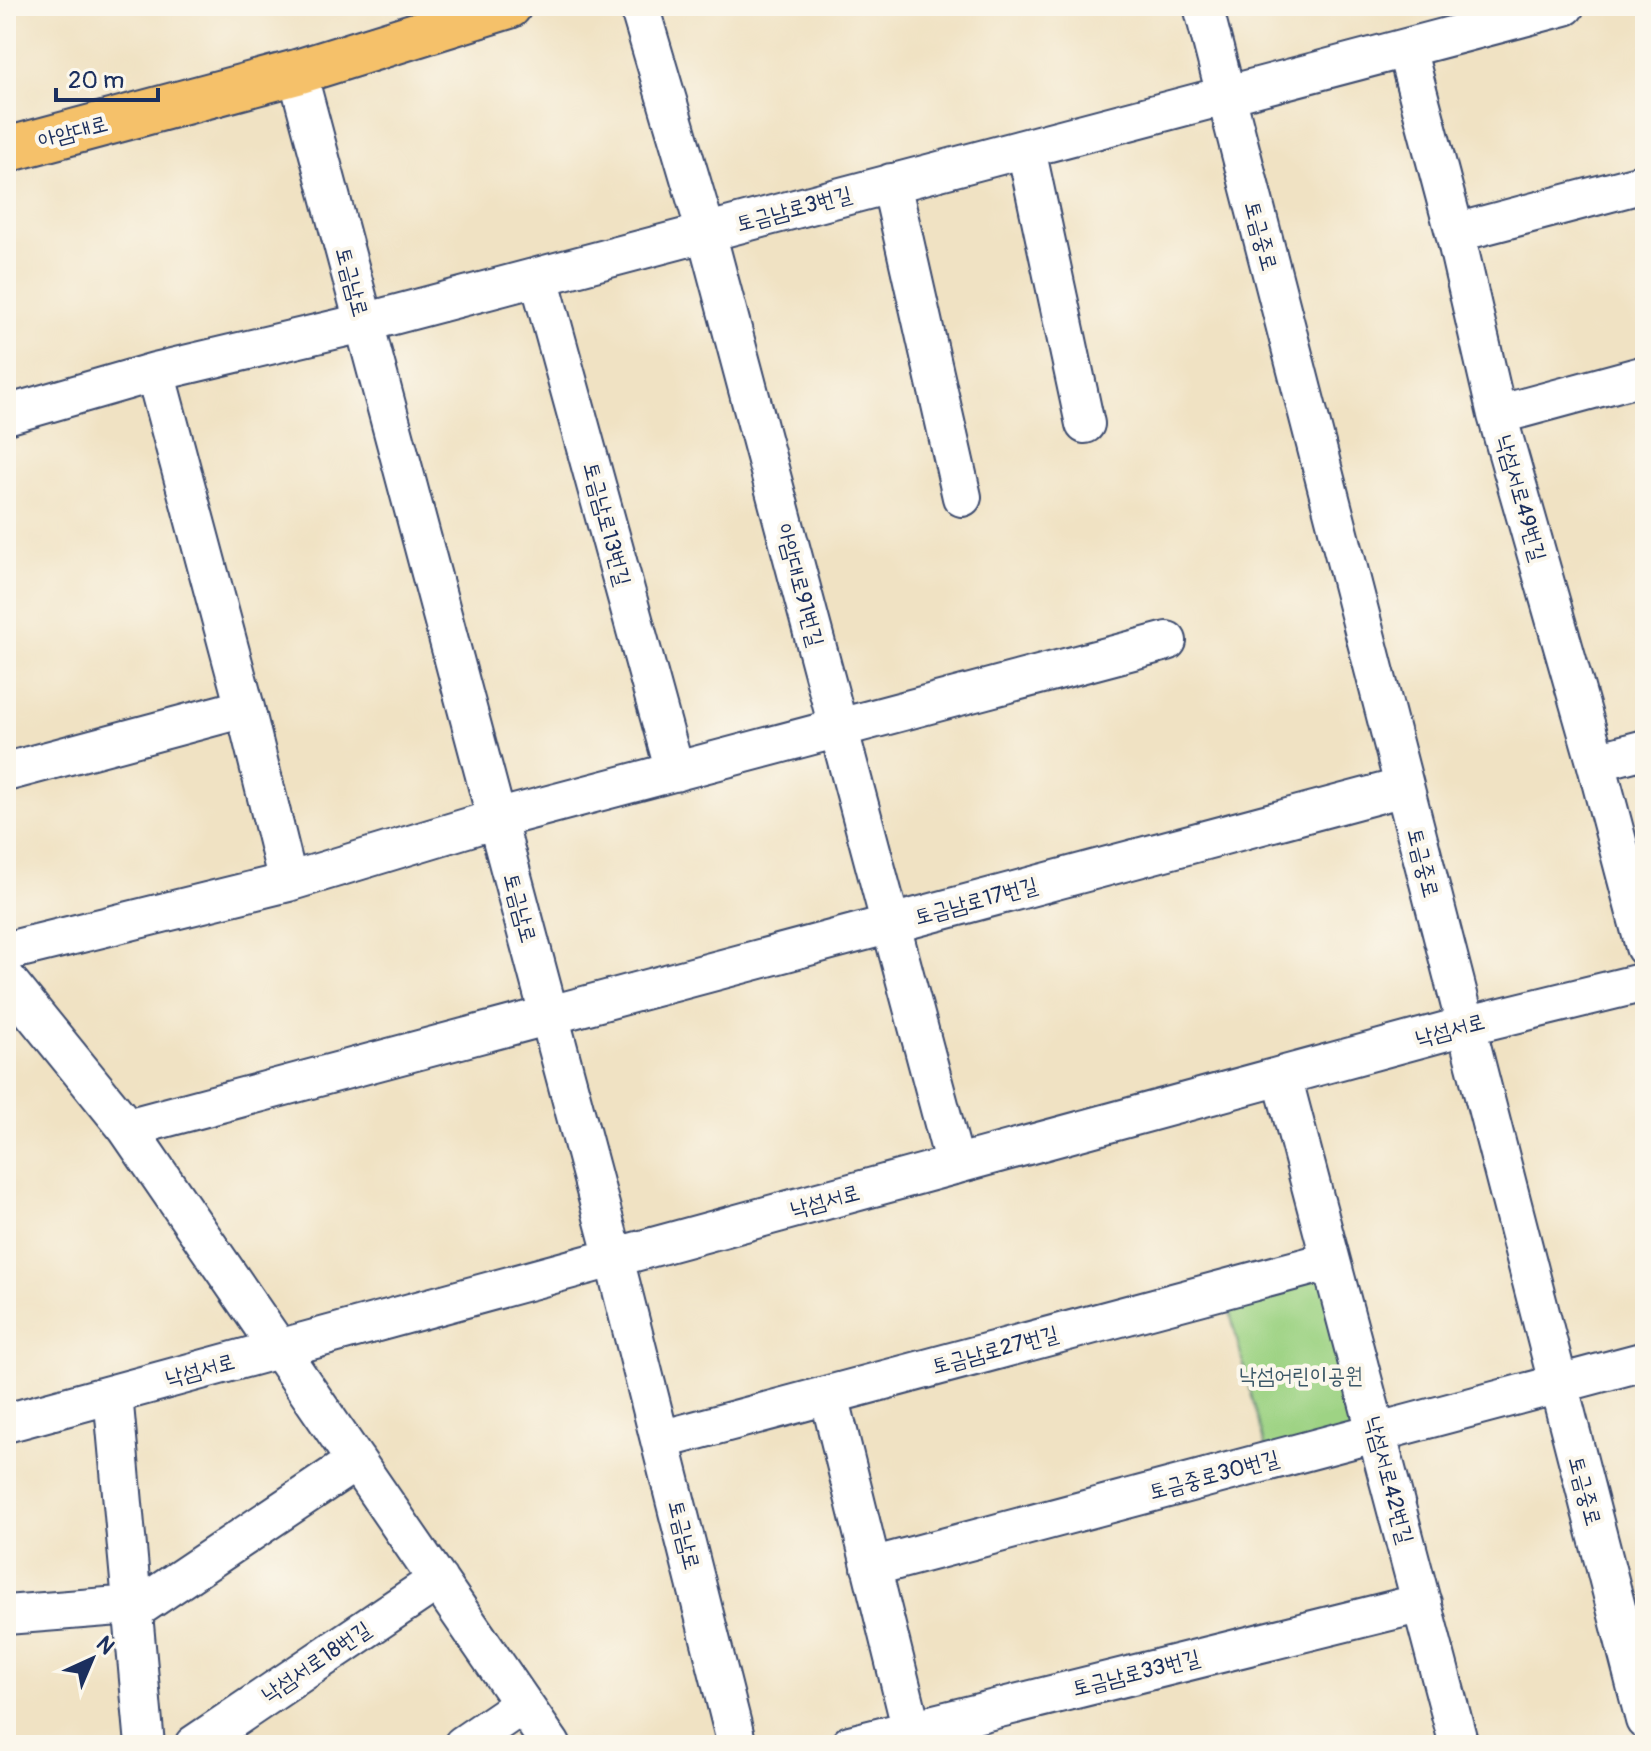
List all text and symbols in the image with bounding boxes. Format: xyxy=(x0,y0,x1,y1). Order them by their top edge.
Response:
scale bar xyxy=(56,52,158,102)
text: 20 m xyxy=(68,66,124,95)
street label: 아암대로 xyxy=(35,109,111,155)
street label: 토금남로3번길 xyxy=(733,180,855,238)
street label: 토금중로 xyxy=(1238,198,1284,274)
street label: 토금남로 xyxy=(329,244,375,320)
street label: 낙섬서로49번길 xyxy=(1490,432,1552,565)
street label: 토금남로13번길 xyxy=(577,459,637,589)
street label: 아암대로91번길 xyxy=(770,520,830,650)
street label: 토금중로 xyxy=(1401,825,1445,901)
street label: 토금남로 xyxy=(497,870,543,946)
street label: 토금남로17번길 xyxy=(911,871,1041,931)
street label: 낙섬서로 xyxy=(1412,1007,1488,1053)
street label: 낙섬서로 xyxy=(787,1178,863,1224)
street label: 토금남로27번길 xyxy=(929,1320,1062,1380)
street label: 낙섬서로 xyxy=(162,1347,238,1393)
park label: 낙섬어린이공원 xyxy=(1239,1362,1363,1390)
street label: 낙섬서로42번길 xyxy=(1358,1413,1420,1547)
street label: 토금중로30번길 xyxy=(1146,1444,1282,1506)
street label: 토금중로 xyxy=(1562,1453,1608,1529)
street label: 토금남로 xyxy=(662,1497,706,1573)
street label: 낙섬서로18번길 xyxy=(256,1615,376,1709)
north arrow xyxy=(52,1619,132,1699)
text: N xyxy=(90,1630,120,1661)
street label: 토금남로33번길 xyxy=(1069,1644,1203,1702)

